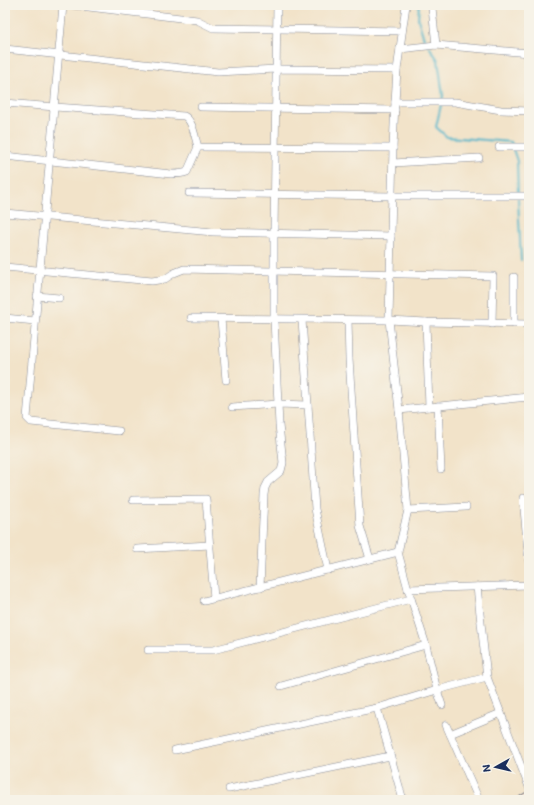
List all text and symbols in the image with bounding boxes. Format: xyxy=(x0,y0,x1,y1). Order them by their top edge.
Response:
north arrow xyxy=(476,747,516,787)
text: N xyxy=(480,764,494,773)

